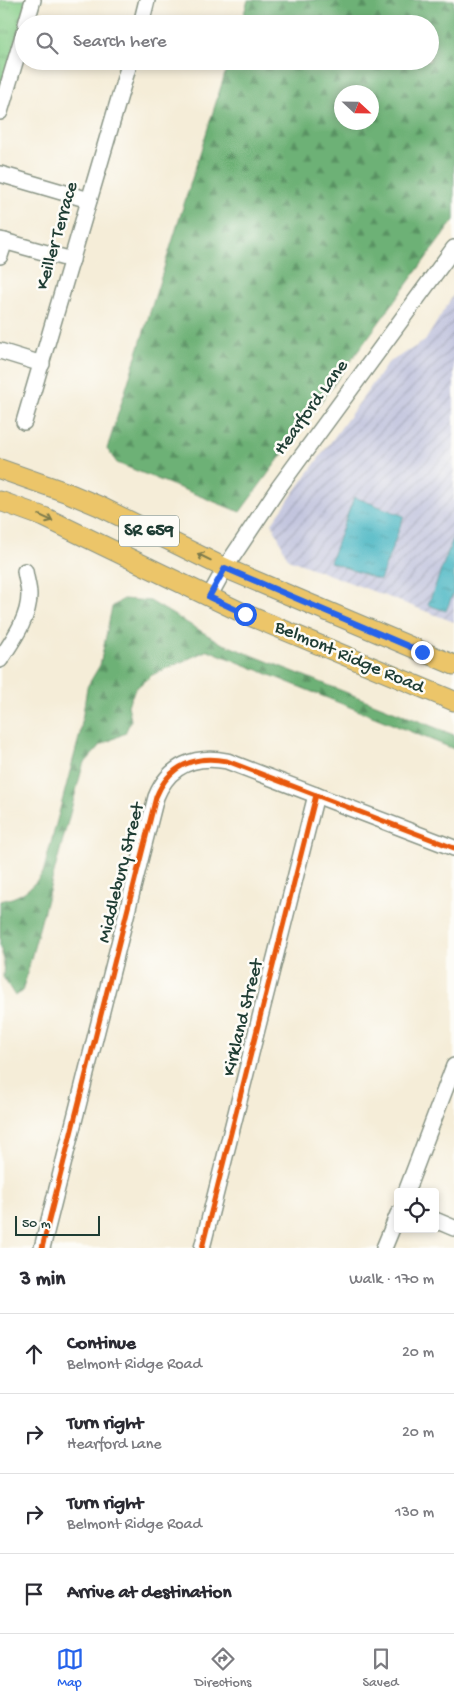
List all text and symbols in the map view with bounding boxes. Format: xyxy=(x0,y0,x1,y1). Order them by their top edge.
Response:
search box xyxy=(15,15,439,70)
icon: search xyxy=(33,29,61,57)
text: Search here xyxy=(73,31,167,54)
north arrow xyxy=(334,85,379,130)
street label: Keiller Terrace xyxy=(32,179,84,293)
street label: Hearford Lane xyxy=(270,356,354,460)
one-way arrow xyxy=(38,513,53,523)
road number: SR 659 xyxy=(119,516,179,546)
one-way arrow xyxy=(197,552,212,561)
route start xyxy=(234,603,257,626)
street label: Belmont Ridge Road xyxy=(270,616,429,701)
route end xyxy=(411,641,434,664)
street label: Middlebury Street xyxy=(93,798,151,946)
street label: Kirkland Street xyxy=(218,955,270,1079)
map controls xyxy=(394,1188,439,1233)
button: locate xyxy=(394,1188,439,1233)
scale bar xyxy=(15,1213,100,1236)
text: 50 m xyxy=(22,1216,51,1233)
text: 3 min xyxy=(20,1268,65,1293)
text: Walk · 170 m xyxy=(349,1271,434,1290)
text: Continue xyxy=(67,1333,136,1356)
icon: ahead xyxy=(20,1340,48,1368)
text: 20 m xyxy=(402,1344,434,1363)
text: Belmont Ridge Road xyxy=(67,1356,202,1375)
text: Turn right xyxy=(67,1413,143,1436)
icon: right xyxy=(20,1420,48,1448)
text: 20 m xyxy=(402,1424,434,1443)
text: Hearford Lane xyxy=(67,1436,162,1455)
text: Turn right xyxy=(67,1493,143,1516)
icon: right xyxy=(20,1500,48,1528)
text: 130 m xyxy=(395,1504,434,1523)
text: Belmont Ridge Road xyxy=(67,1516,202,1535)
icon: arrive xyxy=(20,1580,48,1608)
text: Arrive at destination xyxy=(67,1582,231,1605)
tab: Map xyxy=(56,1645,84,1692)
tab: Directions xyxy=(195,1645,252,1692)
tab: Saved xyxy=(363,1645,398,1692)

